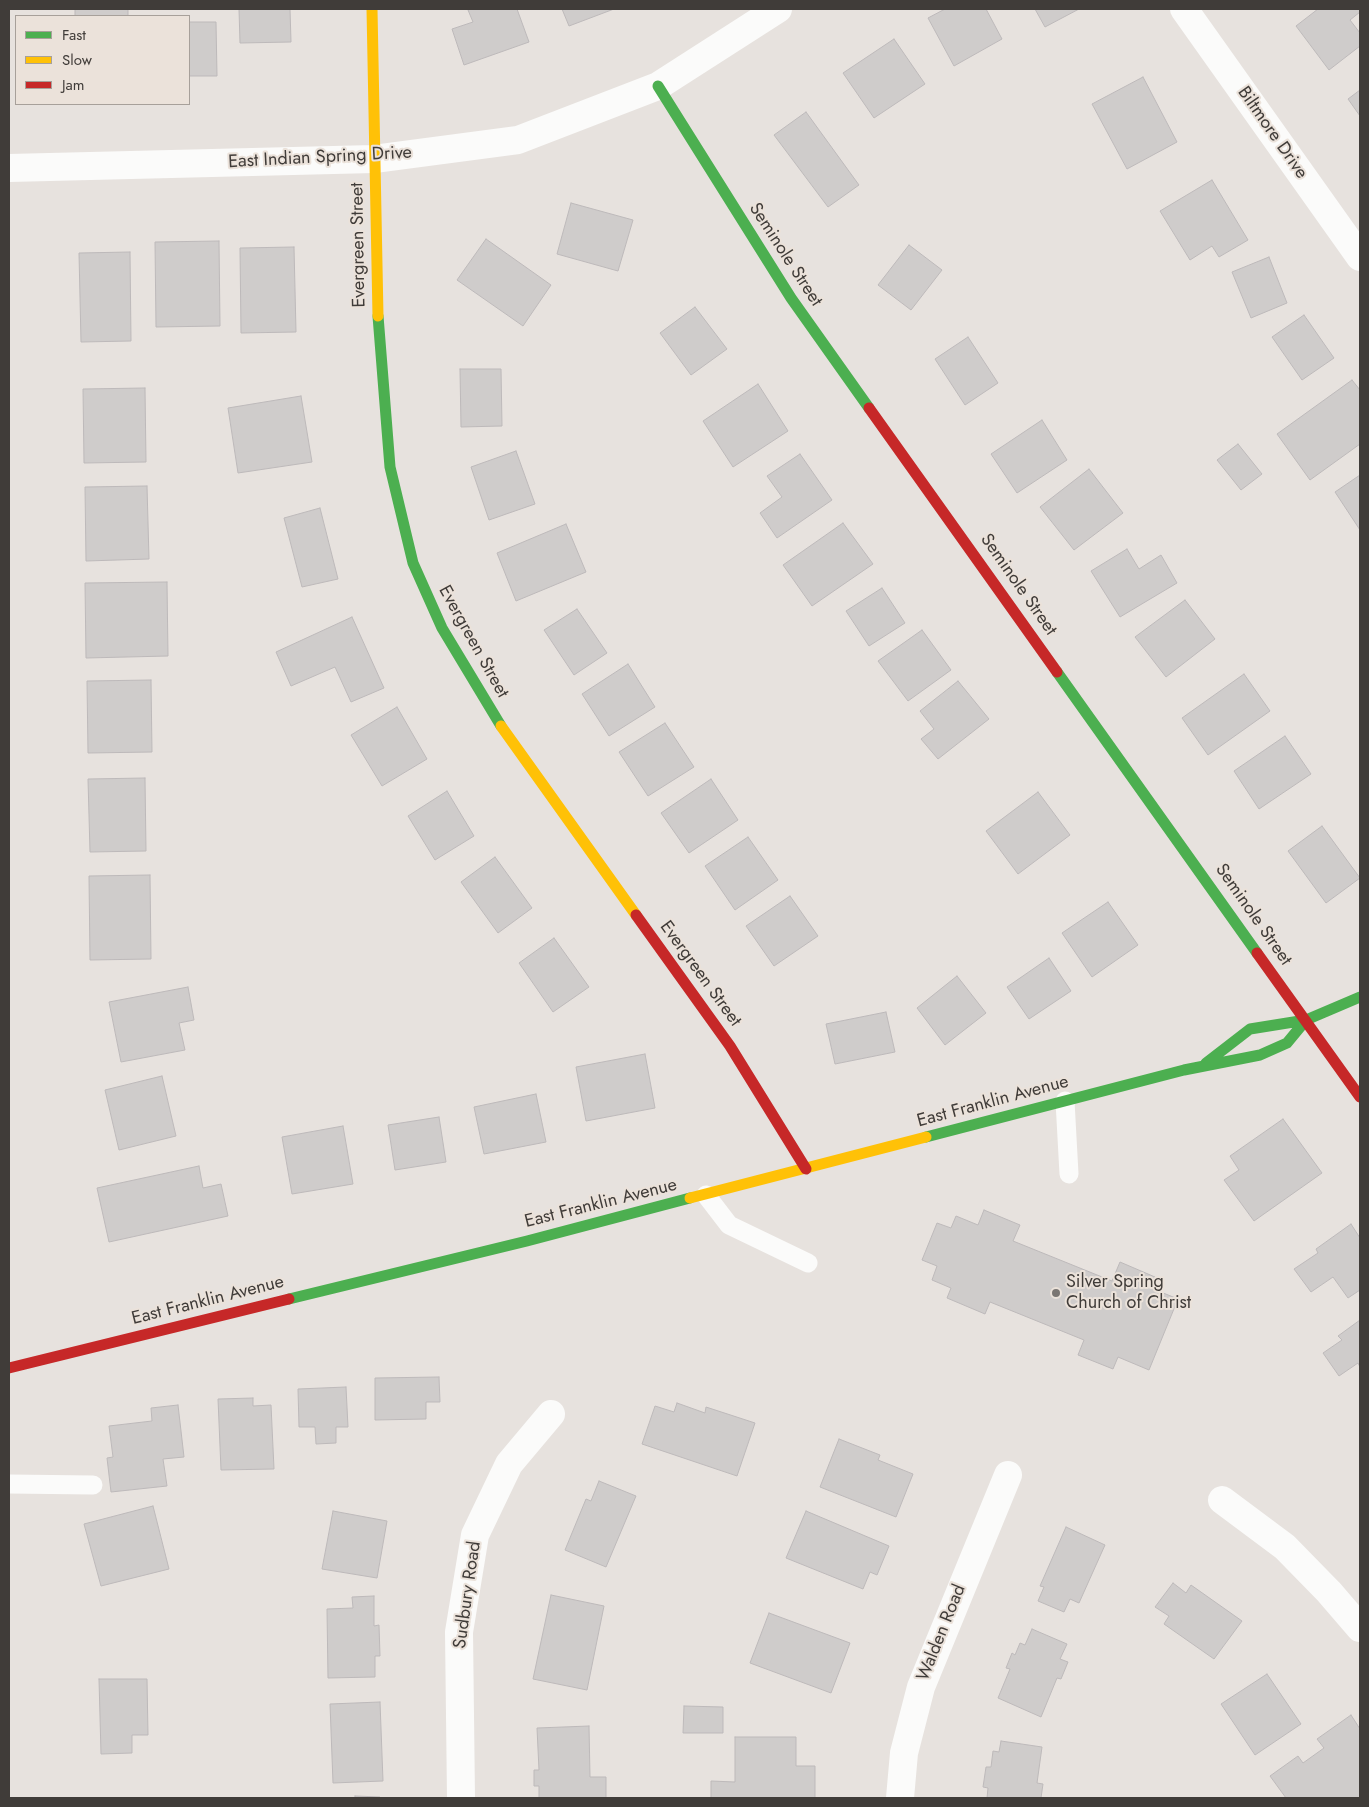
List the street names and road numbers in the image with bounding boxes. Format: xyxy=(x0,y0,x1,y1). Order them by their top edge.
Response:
street label: Biltmore Drive xyxy=(1232,83,1312,183)
street label: East Indian Spring Drive xyxy=(228,142,412,174)
street label: Evergreen Street xyxy=(347,182,371,308)
street label: Seminole Street xyxy=(744,199,826,311)
street label: Seminole Street xyxy=(975,530,1061,640)
street label: Evergreen Street xyxy=(433,582,513,702)
street label: Seminole Street xyxy=(1210,860,1296,970)
street label: Evergreen Street xyxy=(654,917,746,1031)
street label: East Franklin Avenue xyxy=(915,1071,1071,1133)
street label: East Franklin Avenue xyxy=(523,1175,679,1233)
street label: East Franklin Avenue xyxy=(130,1272,286,1330)
street label: Sudbury Road xyxy=(450,1540,486,1650)
street label: Walden Road xyxy=(913,1582,971,1684)

